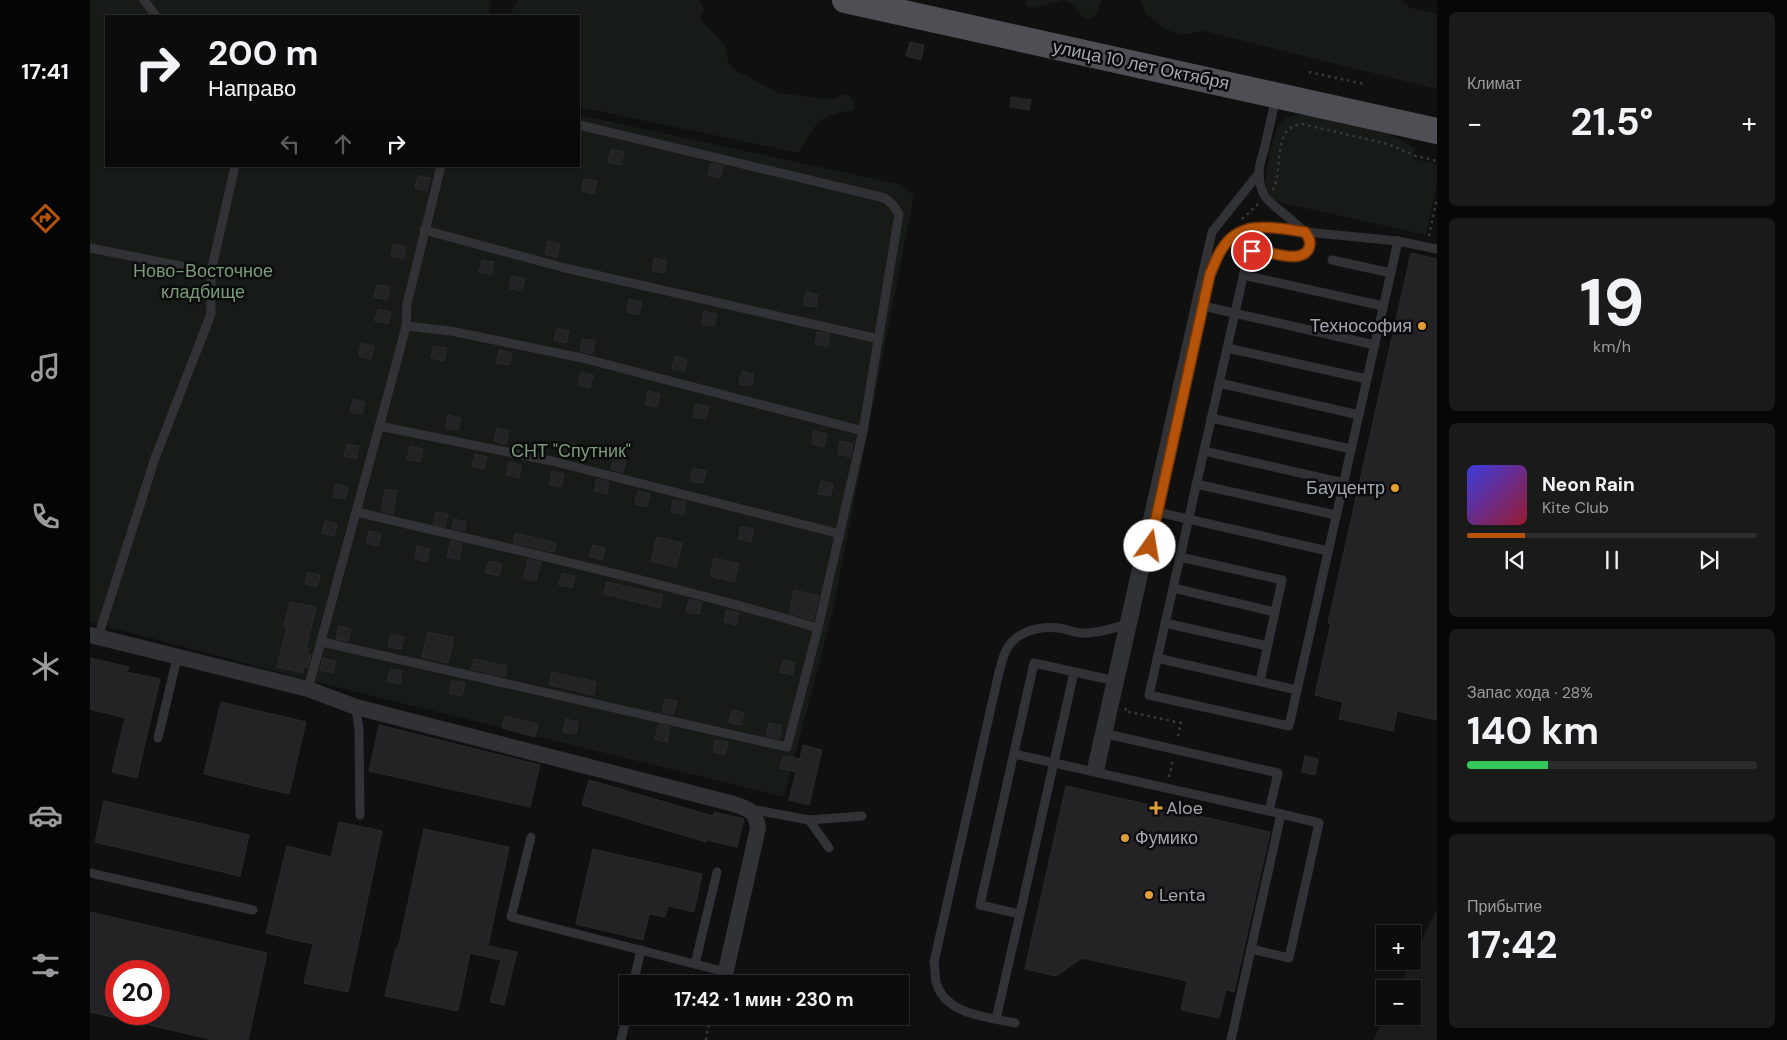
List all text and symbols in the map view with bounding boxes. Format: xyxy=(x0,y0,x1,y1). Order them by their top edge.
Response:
text: 200 m xyxy=(208,30,319,76)
icon: right xyxy=(125,35,190,100)
street label: улица 10 лет Октября xyxy=(1051,35,1231,95)
text: 17:41 xyxy=(21,57,69,86)
text: Климат xyxy=(1467,73,1521,94)
text: Направо xyxy=(208,74,296,103)
text: 21.5° xyxy=(1571,97,1653,147)
text: − xyxy=(1467,105,1482,142)
text: + xyxy=(1742,105,1757,142)
icon: left xyxy=(276,130,304,158)
icon: ahead xyxy=(329,130,357,158)
icon: right xyxy=(382,130,410,158)
icon: directions xyxy=(28,201,63,236)
pin xyxy=(1231,230,1273,272)
icon: arrive xyxy=(1238,237,1266,265)
park label: Ново-Восточное кладбище xyxy=(133,259,273,304)
text: 19 xyxy=(1580,261,1644,345)
place label: Технософия xyxy=(1310,314,1412,338)
marker: Технософия xyxy=(1416,320,1428,332)
text: km/h xyxy=(1593,336,1631,357)
icon: music xyxy=(28,350,63,385)
park label: СНТ "Спутник" xyxy=(511,439,631,463)
text: Neon Rain xyxy=(1542,472,1635,497)
place label: Бауцентр xyxy=(1306,476,1385,500)
marker: Бауцентр xyxy=(1389,482,1401,494)
text: Kite Club xyxy=(1542,497,1609,518)
icon: phone xyxy=(28,499,63,534)
position arrow xyxy=(1123,519,1175,571)
icon: previous xyxy=(1501,546,1529,574)
icon: pause xyxy=(1598,546,1626,574)
icon: next xyxy=(1695,546,1723,574)
icon: climate xyxy=(28,649,63,684)
text: Запас хода · 28% xyxy=(1467,682,1593,703)
text: 140 km xyxy=(1467,706,1599,756)
place label: Aloe xyxy=(1166,796,1203,820)
icon: car xyxy=(28,798,63,833)
marker: Aloe xyxy=(1150,802,1162,814)
place label: Фумико xyxy=(1135,826,1198,850)
marker: Фумико xyxy=(1119,832,1131,844)
place label: Lenta xyxy=(1159,883,1206,907)
marker: Lenta xyxy=(1143,889,1155,901)
text: Прибытие xyxy=(1467,896,1542,917)
text: 17:42 xyxy=(1467,920,1558,970)
map controls xyxy=(1376,925,1421,1025)
button: + xyxy=(1376,925,1421,970)
icon: filters xyxy=(28,948,63,983)
speed limit sign: 20 xyxy=(105,960,170,1025)
button: − xyxy=(1376,980,1421,1025)
text: 17:42 · 1 мин · 230 m xyxy=(674,987,854,1012)

